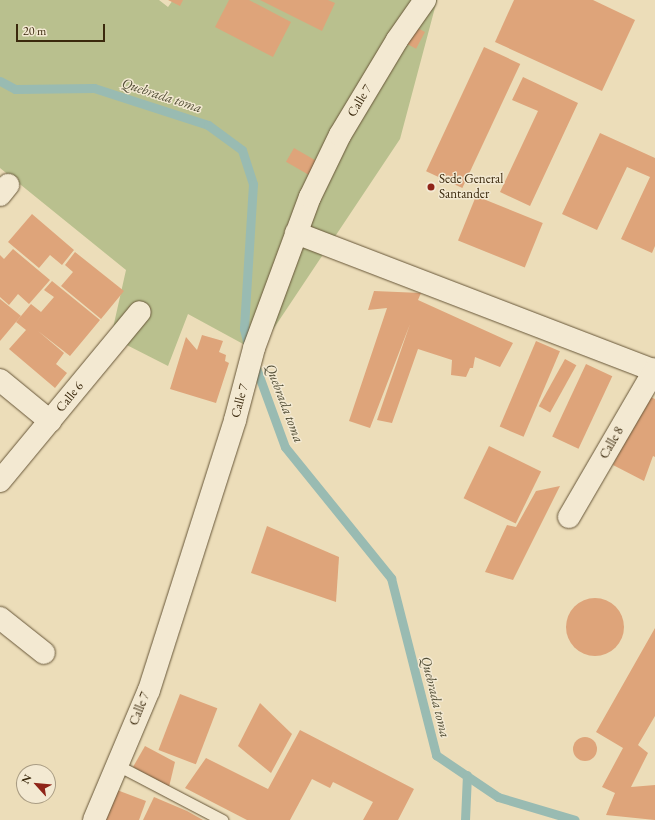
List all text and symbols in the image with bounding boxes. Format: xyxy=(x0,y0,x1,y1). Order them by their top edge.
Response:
scale bar xyxy=(18,16,107,42)
text: 20 m xyxy=(23,23,46,39)
water label: Quebrada toma xyxy=(120,74,204,116)
street label: Calle 7 xyxy=(344,82,376,120)
place label: Sede General Santander xyxy=(439,172,503,203)
marker: Sede General Santander xyxy=(426,182,436,192)
water label: Quebrada toma xyxy=(262,361,308,445)
street label: Calle 6 xyxy=(53,379,87,415)
street label: Calle 7 xyxy=(228,382,252,420)
street label: Calle 8 xyxy=(597,424,627,462)
water label: Quebrada toma xyxy=(418,655,454,739)
street label: Calle 7 xyxy=(126,690,154,728)
north arrow xyxy=(16,764,56,804)
text: N xyxy=(18,772,34,786)

